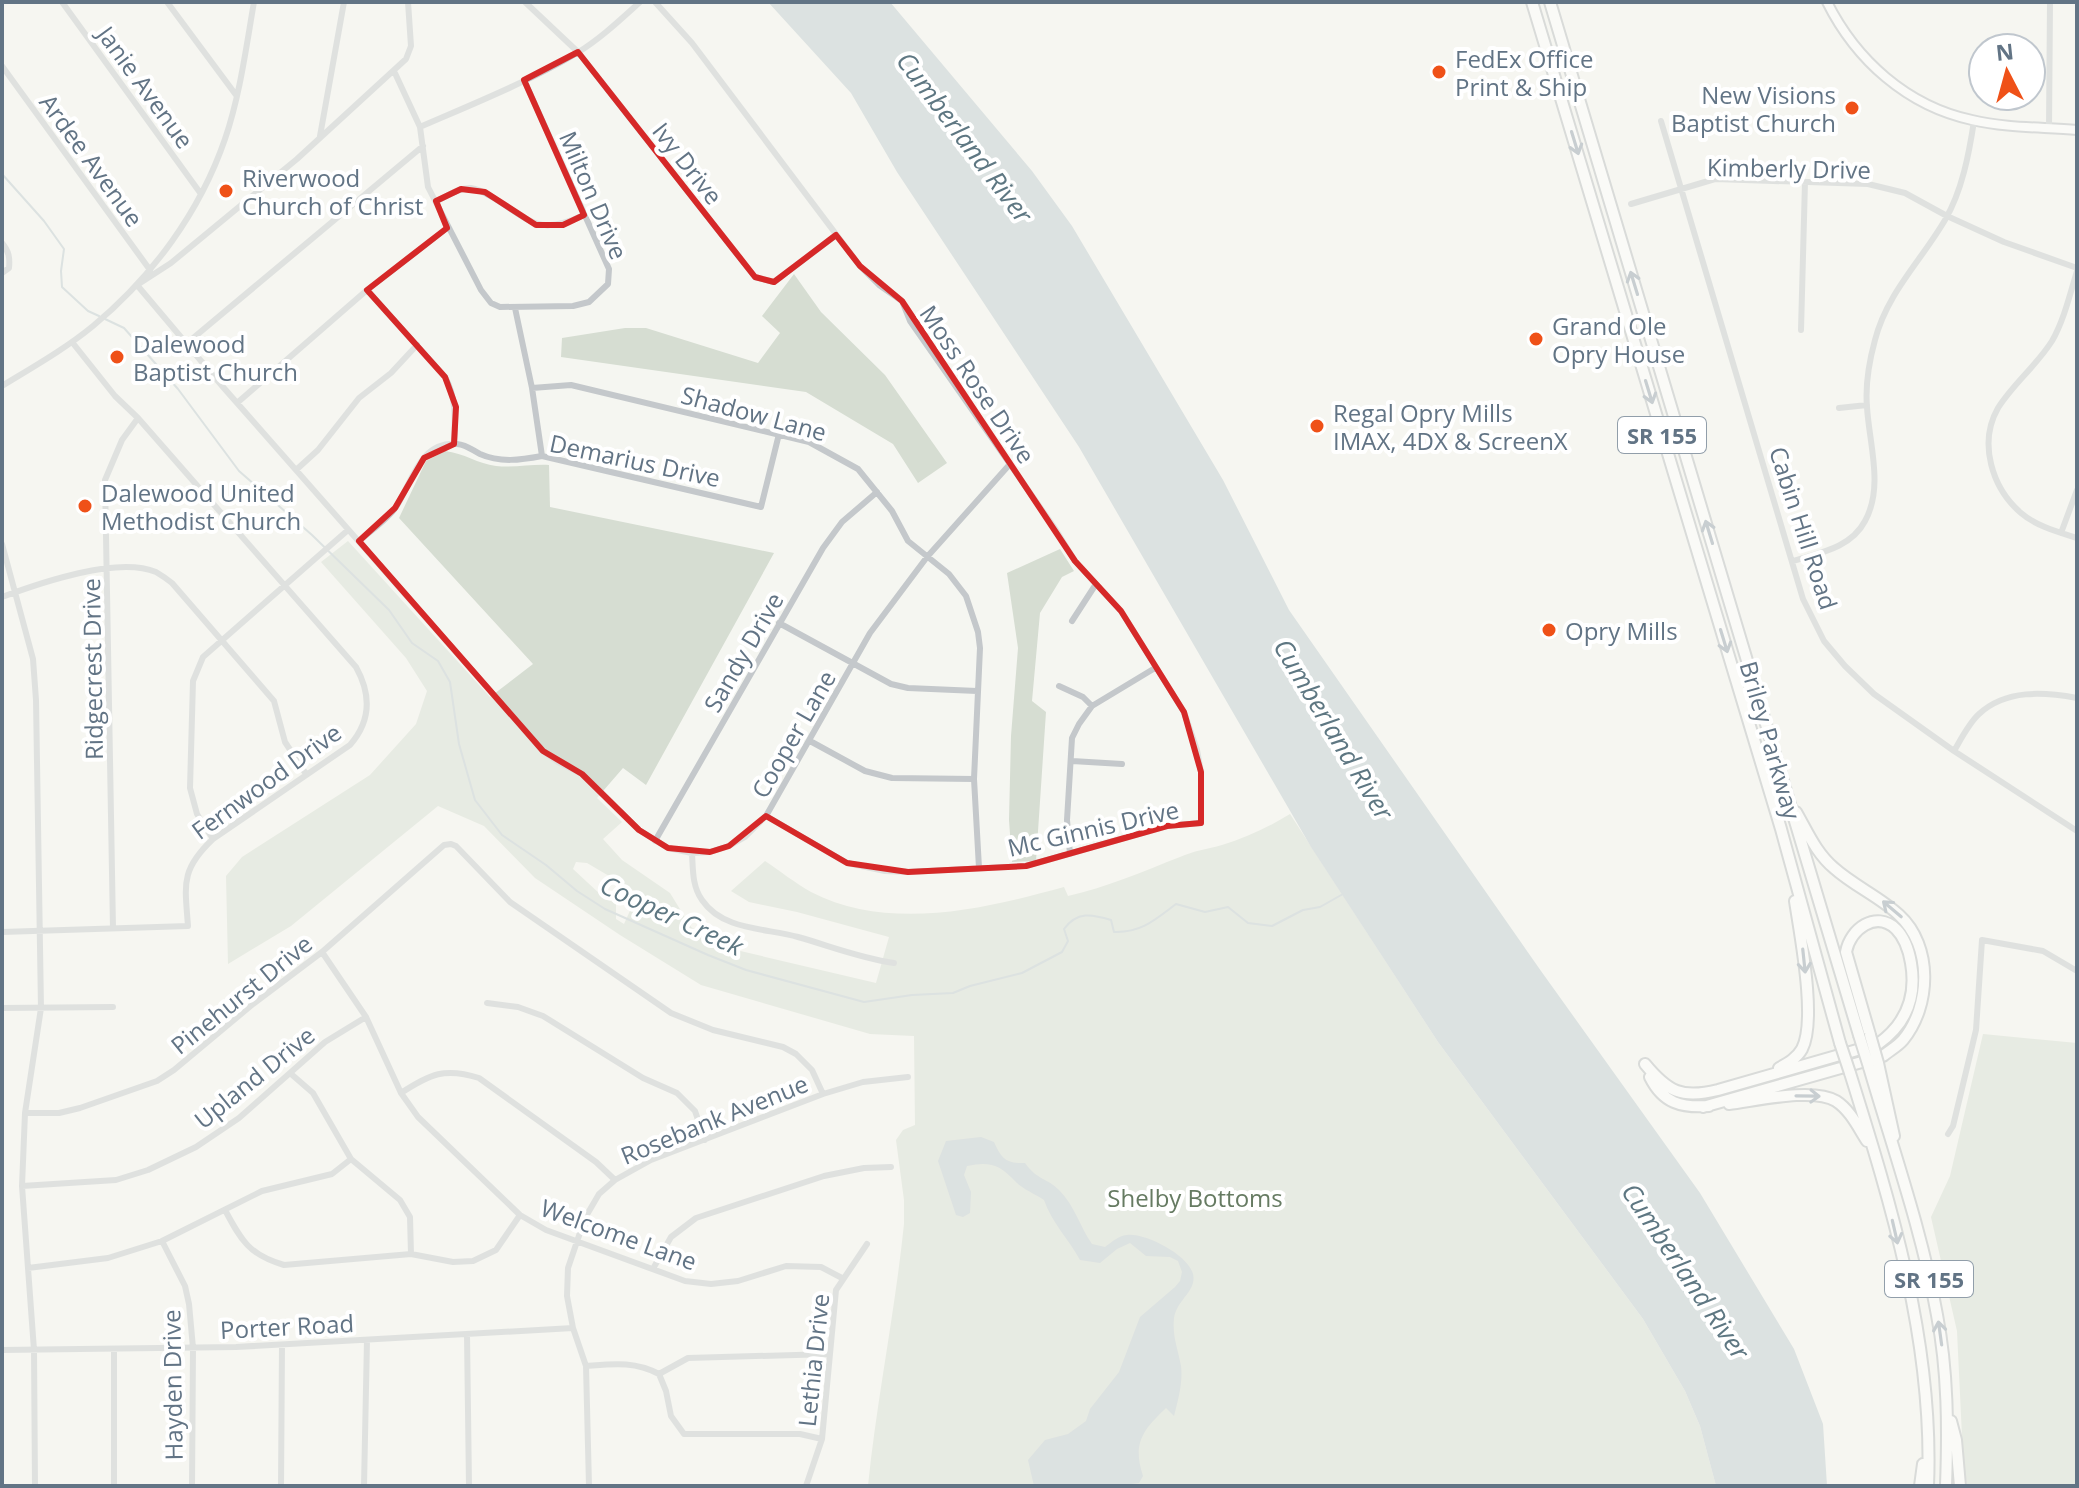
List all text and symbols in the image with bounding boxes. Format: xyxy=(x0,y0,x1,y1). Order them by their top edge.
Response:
street label: Janie Avenue xyxy=(89,18,202,155)
north arrow xyxy=(1967,32,2047,112)
text: N xyxy=(1994,35,2015,67)
place label: FedEx Office Print & Ship xyxy=(1455,42,1594,103)
water label: Cumberland River xyxy=(889,44,1042,231)
marker: FedEx Office Print & Ship xyxy=(1430,63,1448,81)
place label: New Visions Baptist Church xyxy=(1671,78,1836,139)
street label: Ardee Avenue xyxy=(33,87,151,233)
marker: New Visions Baptist Church xyxy=(1843,99,1861,117)
street label: Ivy Drive xyxy=(646,115,730,211)
street label: Milton Drive xyxy=(552,126,636,264)
one-way arrow xyxy=(1568,129,1583,155)
street label: Kimberly Drive xyxy=(1707,150,1871,186)
place label: Riverwood Church of Christ xyxy=(242,161,423,222)
marker: Riverwood Church of Christ xyxy=(217,182,235,200)
one-way arrow xyxy=(1626,270,1641,296)
street label: Moss Rose Drive xyxy=(913,298,1043,470)
place label: Grand Ole Opry House xyxy=(1552,309,1685,370)
place label: Dalewood Baptist Church xyxy=(133,327,298,388)
marker: Grand Ole Opry House xyxy=(1527,330,1545,348)
marker: Dalewood Baptist Church xyxy=(108,348,126,366)
street label: Shadow Lane xyxy=(678,378,830,448)
one-way arrow xyxy=(1642,378,1657,404)
place label: Regal Opry Mills IMAX, 4DX & ScreenX xyxy=(1333,396,1568,457)
marker: Regal Opry Mills IMAX, 4DX & ScreenX xyxy=(1308,417,1326,435)
road number: SR 155 xyxy=(1618,417,1706,453)
street label: Demarius Drive xyxy=(547,426,723,494)
street label: Cabin Hill Road xyxy=(1762,442,1846,614)
place label: Dalewood United Methodist Church xyxy=(101,476,301,537)
marker: Dalewood United Methodist Church xyxy=(76,497,94,515)
one-way arrow xyxy=(1701,519,1716,545)
street label: Ridgecrest Drive xyxy=(74,578,110,760)
street label: Sandy Drive xyxy=(695,586,791,718)
place label: Opry Mills xyxy=(1565,614,1678,647)
marker: Opry Mills xyxy=(1540,621,1558,639)
one-way arrow xyxy=(1717,627,1732,653)
water label: Cumberland River xyxy=(1266,632,1403,828)
street label: Briley Parkway xyxy=(1733,657,1810,824)
street label: Cooper Lane xyxy=(743,664,843,804)
street label: Fernwood Drive xyxy=(184,715,348,847)
street label: Mc Ginnis Drive xyxy=(1004,792,1182,864)
water label: Cooper Creek xyxy=(595,866,750,964)
one-way arrow xyxy=(1883,900,1903,918)
street label: Pinehurst Drive xyxy=(163,927,319,1061)
one-way arrow xyxy=(1796,947,1811,974)
street label: Upland Drive xyxy=(187,1018,321,1136)
street label: Rosebank Avenue xyxy=(615,1066,813,1172)
one-way arrow xyxy=(1794,1089,1821,1104)
water label: Cumberland River xyxy=(1614,1176,1759,1368)
park label: Shelby Bottoms xyxy=(1107,1181,1283,1214)
street label: Welcome Lane xyxy=(536,1191,702,1277)
one-way arrow xyxy=(1888,1219,1903,1245)
road number: SR 155 xyxy=(1885,1261,1973,1297)
street label: Lethia Drive xyxy=(790,1292,836,1428)
street label: Porter Road xyxy=(219,1306,355,1346)
street label: Hayden Drive xyxy=(154,1309,190,1461)
one-way arrow xyxy=(1932,1321,1947,1347)

